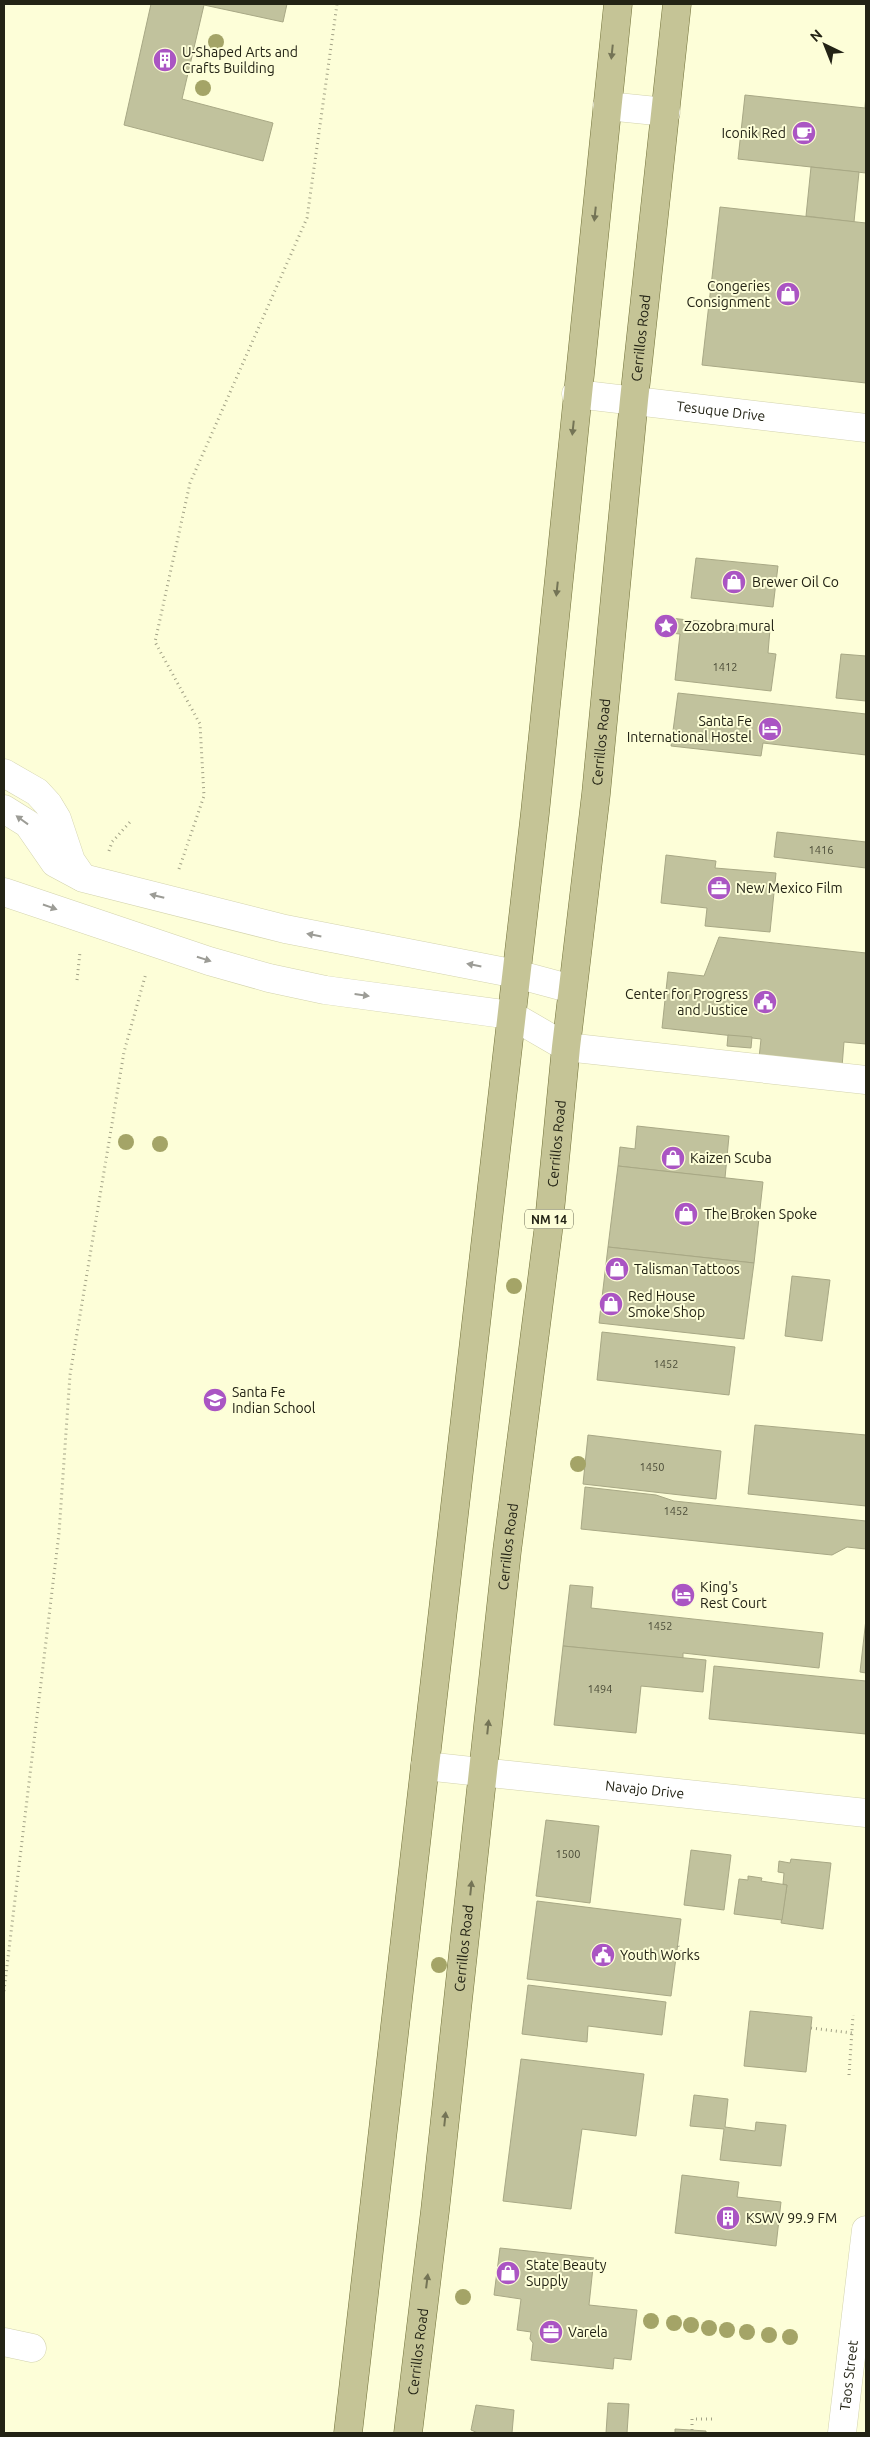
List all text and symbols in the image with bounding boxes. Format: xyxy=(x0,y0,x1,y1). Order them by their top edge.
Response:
north arrow xyxy=(800,20,850,70)
text: N xyxy=(807,26,825,45)
place label: U-Shaped Arts and Crafts Building xyxy=(182,44,298,76)
one-way arrow xyxy=(608,45,616,61)
building icon: U-Shaped Arts and Crafts Building xyxy=(152,47,178,73)
cafe icon: Iconik Red xyxy=(791,120,817,146)
place label: Iconik Red xyxy=(721,125,786,141)
one-way arrow xyxy=(591,206,599,222)
place label: Congeries Consignment xyxy=(686,278,770,310)
shop icon: Congeries Consignment xyxy=(775,281,801,307)
street label: Cerrillos Road xyxy=(628,294,653,382)
street label: Tesuque Drive xyxy=(676,398,766,424)
one-way arrow xyxy=(569,420,577,436)
shop icon: Brewer Oil Co xyxy=(721,569,747,595)
place label: Brewer Oil Co xyxy=(752,574,839,590)
one-way arrow xyxy=(553,582,561,598)
place icon: Zozobra mural xyxy=(653,613,679,639)
place label: Zozobra mural xyxy=(684,618,775,634)
house number: 1412 xyxy=(713,661,737,673)
street label: Cerrillos Road xyxy=(589,698,613,786)
place label: Santa Fe International Hostel xyxy=(627,713,752,745)
hotel icon: Santa Fe International Hostel xyxy=(757,716,783,742)
one-way arrow xyxy=(15,815,29,825)
house number: 1416 xyxy=(809,844,833,856)
office icon: New Mexico Film xyxy=(706,875,732,901)
place label: New Mexico Film xyxy=(736,880,843,896)
one-way arrow xyxy=(149,892,164,900)
one-way arrow xyxy=(43,903,58,911)
one-way arrow xyxy=(306,930,322,938)
one-way arrow xyxy=(197,955,212,963)
one-way arrow xyxy=(466,961,482,969)
place label: Center for Progress and Justice xyxy=(625,986,748,1018)
public building icon: Center for Progress and Justice xyxy=(752,989,778,1015)
one-way arrow xyxy=(354,991,370,999)
street label: Cerrillos Road xyxy=(544,1099,569,1188)
shop icon: Kaizen Scuba xyxy=(660,1145,686,1171)
place label: Kaizen Scuba xyxy=(690,1150,772,1166)
shop icon: The Broken Spoke xyxy=(673,1201,699,1227)
place label: The Broken Spoke xyxy=(704,1206,817,1222)
road number: NM 14 xyxy=(525,1210,573,1228)
shop icon: Talisman Tattoos xyxy=(604,1256,630,1282)
place label: Talisman Tattoos xyxy=(634,1261,740,1277)
place label: Red House Smoke Shop xyxy=(628,1288,705,1320)
shop icon: Red House Smoke Shop xyxy=(598,1291,624,1317)
house number: 1452 xyxy=(654,1358,678,1370)
place label: Santa Fe Indian School xyxy=(232,1384,316,1416)
school or university icon: Santa Fe Indian School xyxy=(202,1387,228,1413)
house number: 1450 xyxy=(640,1461,664,1473)
street label: Cerrillos Road xyxy=(495,1502,521,1591)
house number: 1452 xyxy=(664,1505,688,1517)
place label: King's Rest Court xyxy=(700,1579,767,1611)
hotel icon: King's Rest Court xyxy=(670,1582,696,1608)
house number: 1452 xyxy=(648,1620,672,1632)
house number: 1494 xyxy=(588,1683,612,1695)
one-way arrow xyxy=(484,1718,492,1734)
street label: Navajo Drive xyxy=(605,1777,685,1802)
house number: 1500 xyxy=(556,1848,580,1860)
one-way arrow xyxy=(467,1880,475,1896)
street label: Cerrillos Road xyxy=(451,1904,476,1993)
public building icon: Youth Works xyxy=(590,1942,616,1968)
place label: Youth Works xyxy=(620,1947,700,1963)
one-way arrow xyxy=(441,2111,449,2127)
building icon: KSWV 99.9 FM xyxy=(715,2205,741,2231)
place label: KSWV 99.9 FM xyxy=(746,2210,837,2226)
place label: State Beauty Supply xyxy=(526,2257,607,2289)
shop icon: State Beauty Supply xyxy=(495,2260,521,2286)
one-way arrow xyxy=(423,2272,431,2288)
street label: Cerrillos Road xyxy=(405,2307,431,2396)
office icon: Varela xyxy=(538,2319,564,2345)
place label: Varela xyxy=(568,2324,608,2340)
street label: Taos Street xyxy=(837,2339,861,2412)

